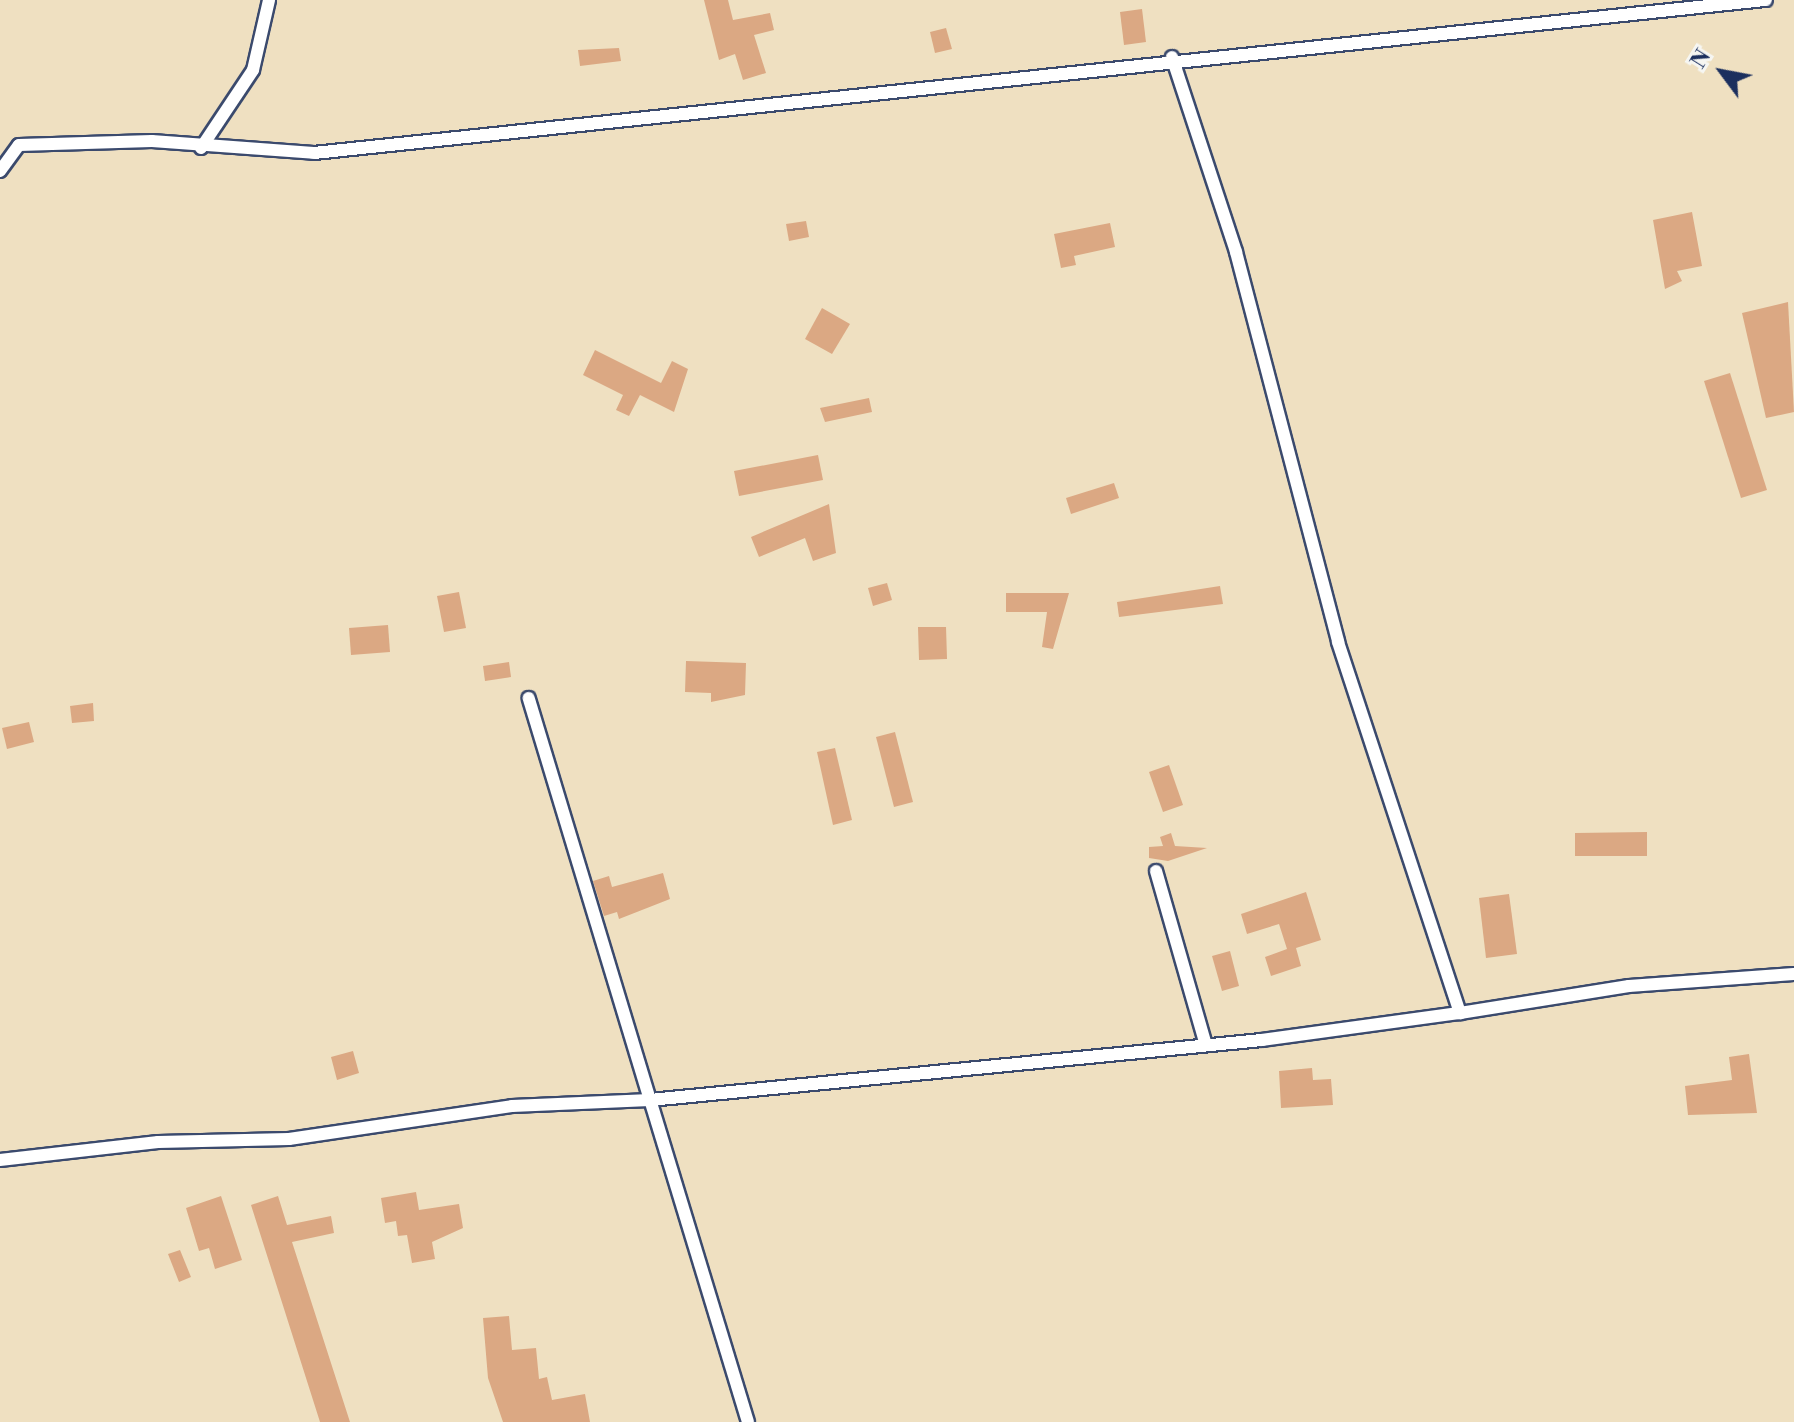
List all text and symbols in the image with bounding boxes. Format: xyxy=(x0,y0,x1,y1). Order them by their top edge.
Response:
north arrow xyxy=(1682,32,1762,112)
text: N xyxy=(1685,44,1717,74)

